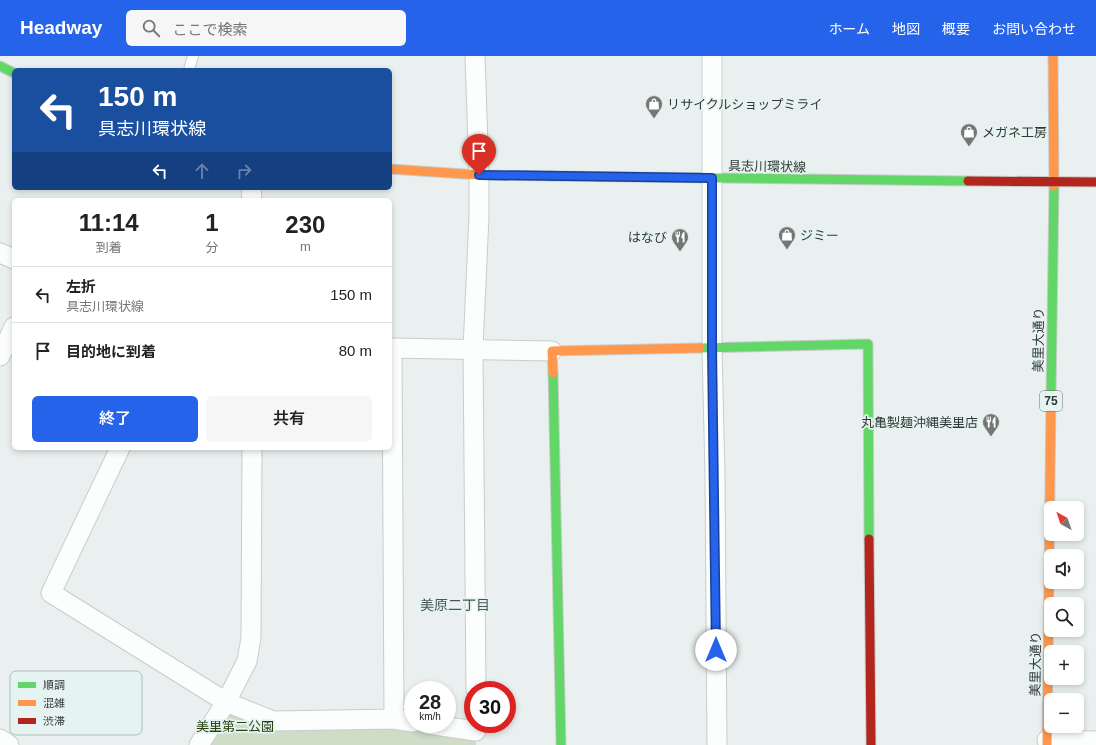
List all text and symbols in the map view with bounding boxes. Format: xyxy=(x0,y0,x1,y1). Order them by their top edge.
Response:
search box xyxy=(126,10,406,46)
text: Headway xyxy=(20,17,102,38)
icon: search xyxy=(140,17,162,39)
text: ここで検索 xyxy=(172,21,247,38)
text: ホーム xyxy=(828,21,870,37)
text: 地図 xyxy=(892,21,920,37)
text: 概要 xyxy=(942,21,970,37)
text: お問い合わせ xyxy=(992,21,1076,37)
text: 150 m xyxy=(98,81,177,112)
icon: left xyxy=(32,84,84,136)
shop icon: リサイクルショップミライ xyxy=(644,94,664,119)
place label: リサイクルショップミライ xyxy=(667,97,822,112)
text: 具志川環状線 xyxy=(98,119,206,139)
shop icon: メガネ工房 xyxy=(959,122,979,147)
place label: メガネ工房 xyxy=(982,125,1047,140)
pin xyxy=(462,134,496,175)
icon: arrive xyxy=(468,140,490,162)
street label: 具志川環状線 xyxy=(728,158,806,175)
icon: left xyxy=(149,160,171,182)
icon: ahead xyxy=(191,160,213,182)
icon: right xyxy=(233,160,255,182)
text: 11:14 xyxy=(79,209,139,236)
text: 1 xyxy=(205,209,219,236)
text: 230 xyxy=(285,211,325,238)
shop icon: ジミー xyxy=(777,225,797,250)
restaurant icon: はなび xyxy=(670,227,690,252)
place label: ジミー xyxy=(800,228,839,243)
place label: はなび xyxy=(628,230,667,245)
text: m xyxy=(300,239,311,254)
text: 到着 xyxy=(96,240,122,255)
text: 分 xyxy=(205,240,219,255)
text: 左折 xyxy=(66,278,96,295)
icon: left xyxy=(32,284,54,306)
text: 150 m xyxy=(330,286,372,303)
text: 具志川環状線 xyxy=(66,299,144,314)
street label: 美里大通り xyxy=(1030,307,1047,373)
icon: arrive xyxy=(32,340,54,362)
text: 80 m xyxy=(339,342,372,359)
text: 目的地に到着 xyxy=(66,343,156,360)
road number: 75 xyxy=(1040,391,1062,411)
button: 終了 xyxy=(32,396,198,442)
button: 共有 xyxy=(206,396,372,442)
restaurant icon: 丸亀製麺沖縄美里店 xyxy=(981,412,1001,437)
place label: 丸亀製麺沖縄美里店 xyxy=(861,415,978,430)
north arrow xyxy=(1044,501,1084,541)
map controls xyxy=(1044,501,1084,733)
button: sound xyxy=(1044,549,1084,589)
district label: 美原二丁目 xyxy=(420,597,490,613)
button: search xyxy=(1044,597,1084,637)
position arrow xyxy=(695,629,737,671)
street label: 美里大通り xyxy=(1027,631,1044,697)
button: + xyxy=(1044,645,1084,685)
legend xyxy=(10,671,142,735)
text: 順調 xyxy=(43,679,65,691)
speed limit sign: 30 xyxy=(464,681,516,733)
text: 28 xyxy=(419,691,441,713)
button: − xyxy=(1044,693,1084,733)
text: 混雑 xyxy=(43,697,65,709)
text: km/h xyxy=(419,711,441,722)
text: 渋滞 xyxy=(43,715,65,727)
park label: 美里第二公園 xyxy=(196,719,274,734)

